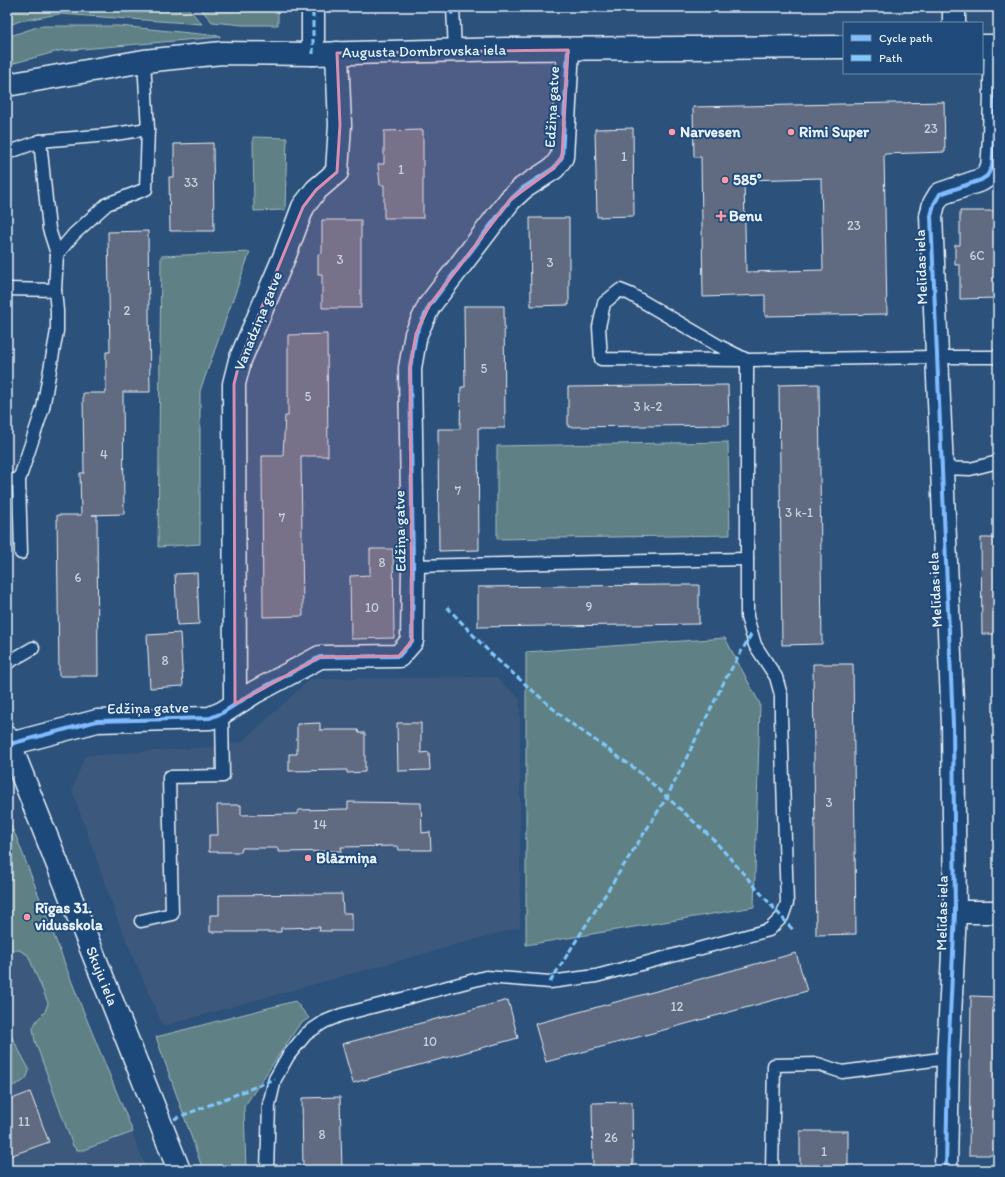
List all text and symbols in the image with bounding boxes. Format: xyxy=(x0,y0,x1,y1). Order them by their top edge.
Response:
legend xyxy=(843,22,983,74)
text: Cycle path xyxy=(879,31,933,45)
street label: Augusta Dombrovska iela xyxy=(342,41,506,61)
text: Path xyxy=(879,51,902,65)
street label: Edžiņa gatve xyxy=(541,66,563,148)
house number: 23 xyxy=(924,121,938,136)
place label: Narvesen xyxy=(680,123,741,141)
place label: Rimi Super xyxy=(799,123,870,142)
marker: Narvesen xyxy=(667,127,677,137)
marker: Rimi Super xyxy=(786,127,796,137)
house number: 1 xyxy=(621,149,627,164)
house number: 1 xyxy=(398,162,404,177)
place label: 585° xyxy=(733,171,762,189)
house number: 33 xyxy=(184,175,198,190)
marker: 585° xyxy=(720,175,730,185)
place label: Benu xyxy=(729,207,763,225)
marker: Benu xyxy=(716,211,726,221)
house number: 23 xyxy=(847,218,861,233)
street label: Melīdas iela xyxy=(911,229,931,305)
house number: 6C xyxy=(969,248,985,263)
house number: 3 xyxy=(336,252,344,267)
house number: 3 xyxy=(546,255,554,270)
street label: Vanadziņa gatve xyxy=(230,269,286,373)
house number: 2 xyxy=(124,303,131,318)
house number: 5 xyxy=(481,361,488,376)
house number: 5 xyxy=(305,389,312,404)
house number: 3 k-2 xyxy=(634,399,663,414)
house number: 4 xyxy=(100,447,108,462)
house number: 7 xyxy=(455,483,462,498)
street label: Edžiņa gatve xyxy=(390,490,410,572)
house number: 3 k-1 xyxy=(785,505,813,520)
house number: 7 xyxy=(279,510,286,525)
street label: Melīdas iela xyxy=(924,551,946,628)
house number: 8 xyxy=(378,555,386,570)
house number: 6 xyxy=(75,570,82,585)
house number: 9 xyxy=(586,599,593,614)
house number: 10 xyxy=(365,600,379,615)
house number: 8 xyxy=(161,653,169,668)
street label: Edžiņa gatve xyxy=(107,698,189,718)
house number: 3 xyxy=(825,795,833,810)
house number: 14 xyxy=(313,817,327,832)
place label: Blāzmiņa xyxy=(316,849,378,868)
marker: Blāzmiņa xyxy=(303,853,313,863)
street label: Melīdas iela xyxy=(932,875,952,951)
place label: Rīgas 31. vidusskola xyxy=(35,899,103,934)
marker: Rīgas 31. vidusskola xyxy=(22,912,32,922)
street label: Skuju iela xyxy=(82,944,122,1009)
house number: 12 xyxy=(671,999,684,1014)
house number: 10 xyxy=(423,1034,437,1049)
house number: 11 xyxy=(18,1114,30,1129)
house number: 8 xyxy=(318,1127,326,1142)
house number: 26 xyxy=(604,1130,618,1145)
house number: 1 xyxy=(821,1144,827,1159)

